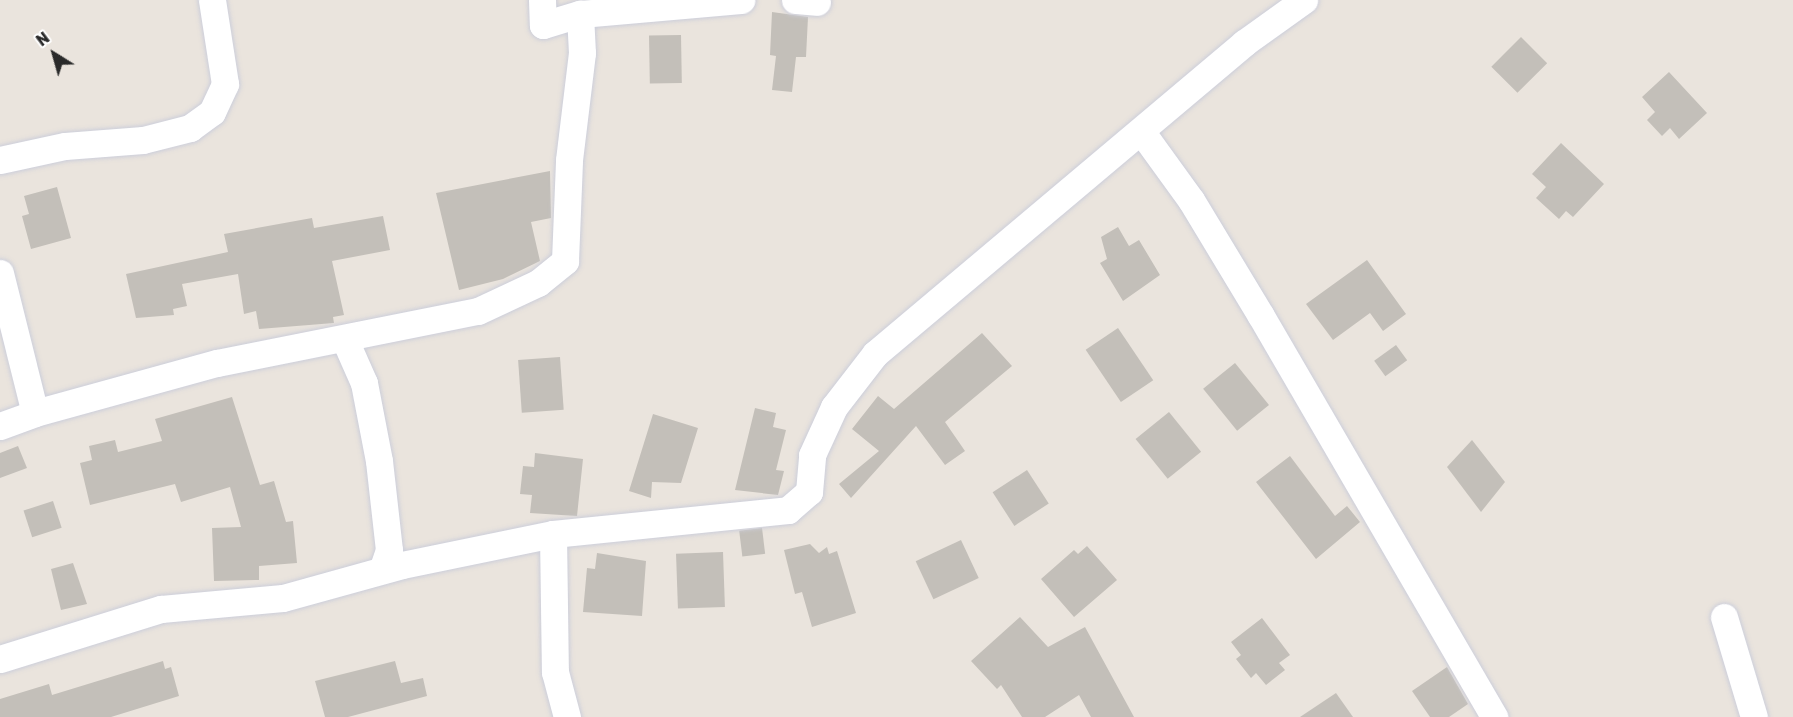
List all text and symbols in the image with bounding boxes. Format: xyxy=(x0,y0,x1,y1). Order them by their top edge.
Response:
north arrow xyxy=(24,24,84,84)
text: N xyxy=(33,28,53,50)

